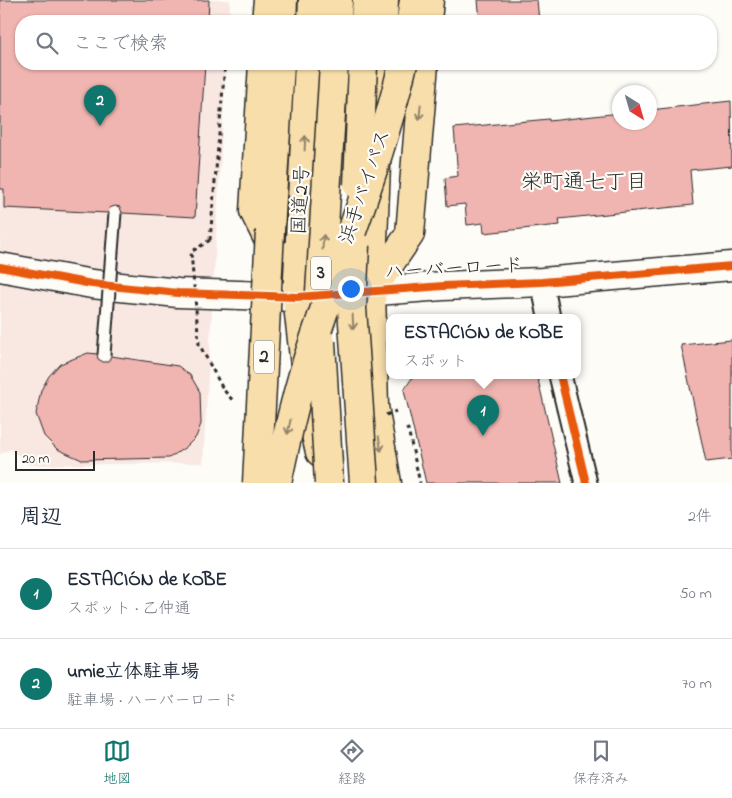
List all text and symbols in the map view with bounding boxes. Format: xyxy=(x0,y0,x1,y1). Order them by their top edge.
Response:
search box xyxy=(15,15,717,70)
icon: search xyxy=(33,29,61,57)
text: ここで検索 xyxy=(73,31,168,58)
pin: 2 xyxy=(84,85,116,126)
north arrow xyxy=(612,85,657,130)
one-way arrow xyxy=(415,104,425,120)
street label: 浜手バイパス xyxy=(333,126,399,248)
one-way arrow xyxy=(300,136,310,152)
street label: 国道2号 xyxy=(286,164,318,236)
district label: 栄町通七丁目 xyxy=(521,168,647,198)
one-way arrow xyxy=(319,234,328,250)
street label: ハーバーロード xyxy=(384,252,524,288)
road number: 3 xyxy=(311,256,331,290)
your location xyxy=(338,276,364,302)
one-way arrow xyxy=(349,314,358,330)
popup xyxy=(386,314,581,379)
text: ESTACIÓN de KOBE xyxy=(404,320,563,347)
road number: 2 xyxy=(254,341,274,374)
text: スポット xyxy=(404,350,468,374)
pin: 1 xyxy=(467,395,499,436)
one-way arrow xyxy=(284,419,293,435)
one-way arrow xyxy=(376,436,386,452)
scale bar xyxy=(15,448,95,471)
text: 20 m xyxy=(22,449,49,470)
text: 周辺 xyxy=(20,503,62,533)
text: 2件 xyxy=(688,505,712,529)
text: ESTACIÓN de KOBE xyxy=(67,567,227,594)
text: 1 xyxy=(33,582,39,606)
text: 50 m xyxy=(680,582,712,606)
text: スポット · 乙仲通 xyxy=(67,597,190,621)
text: umie立体駐車場 xyxy=(67,659,200,686)
text: 2 xyxy=(32,672,40,696)
text: 70 m xyxy=(682,672,712,696)
text: 駐車場 · ハーバーロード xyxy=(67,689,238,713)
tab: 地図 xyxy=(103,737,131,790)
tab: 経路 xyxy=(338,737,366,790)
tab: 保存済み xyxy=(573,737,629,790)

